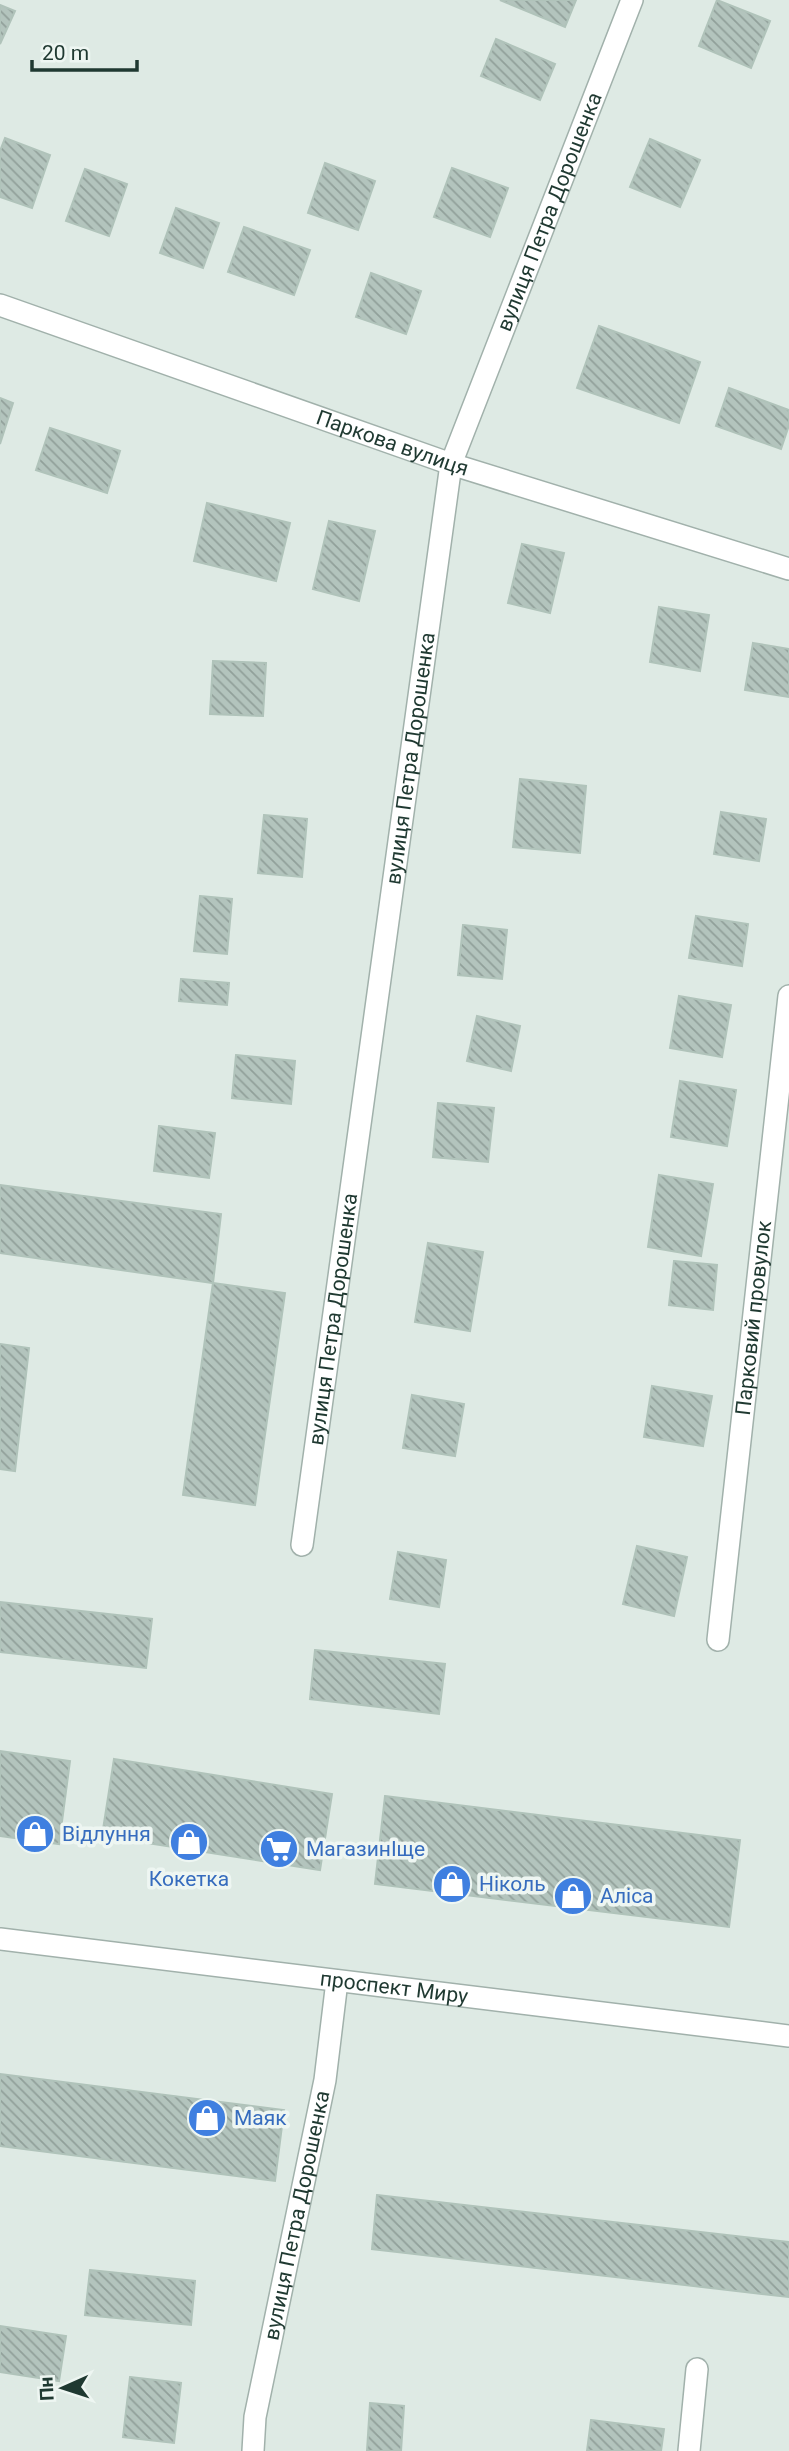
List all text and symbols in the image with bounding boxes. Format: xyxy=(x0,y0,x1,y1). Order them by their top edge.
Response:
scale bar xyxy=(32,28,136,72)
text: 20 m xyxy=(42,41,89,65)
street label: вулиця Петра Дорошенка xyxy=(492,89,607,335)
street label: Паркова вулиця xyxy=(313,405,471,481)
street label: вулиця Петра Дорошенка xyxy=(381,631,440,886)
street label: вулиця Петра Дорошенка xyxy=(304,1192,362,1447)
street label: Парковий провулок xyxy=(731,1219,776,1416)
shop icon: Відлуння xyxy=(14,1813,56,1855)
shop icon: Кокетка xyxy=(168,1821,210,1863)
place label: Відлуння xyxy=(62,1822,151,1846)
supermarket icon: МагазинІще xyxy=(258,1828,300,1870)
place label: МагазинІще xyxy=(306,1837,425,1861)
shop icon: Ніколь xyxy=(431,1863,473,1905)
place label: Кокетка xyxy=(149,1867,229,1891)
place label: Ніколь xyxy=(479,1872,546,1896)
shop icon: Аліса xyxy=(552,1875,594,1917)
place label: Аліса xyxy=(600,1884,654,1908)
street label: проспект Миру xyxy=(319,1966,469,2008)
street label: вулиця Петра Дорошенка xyxy=(259,2088,334,2342)
shop icon: Маяк xyxy=(186,2097,228,2139)
place label: Маяк xyxy=(234,2106,287,2130)
north arrow xyxy=(28,2353,98,2423)
text: Пн xyxy=(34,2376,59,2402)

